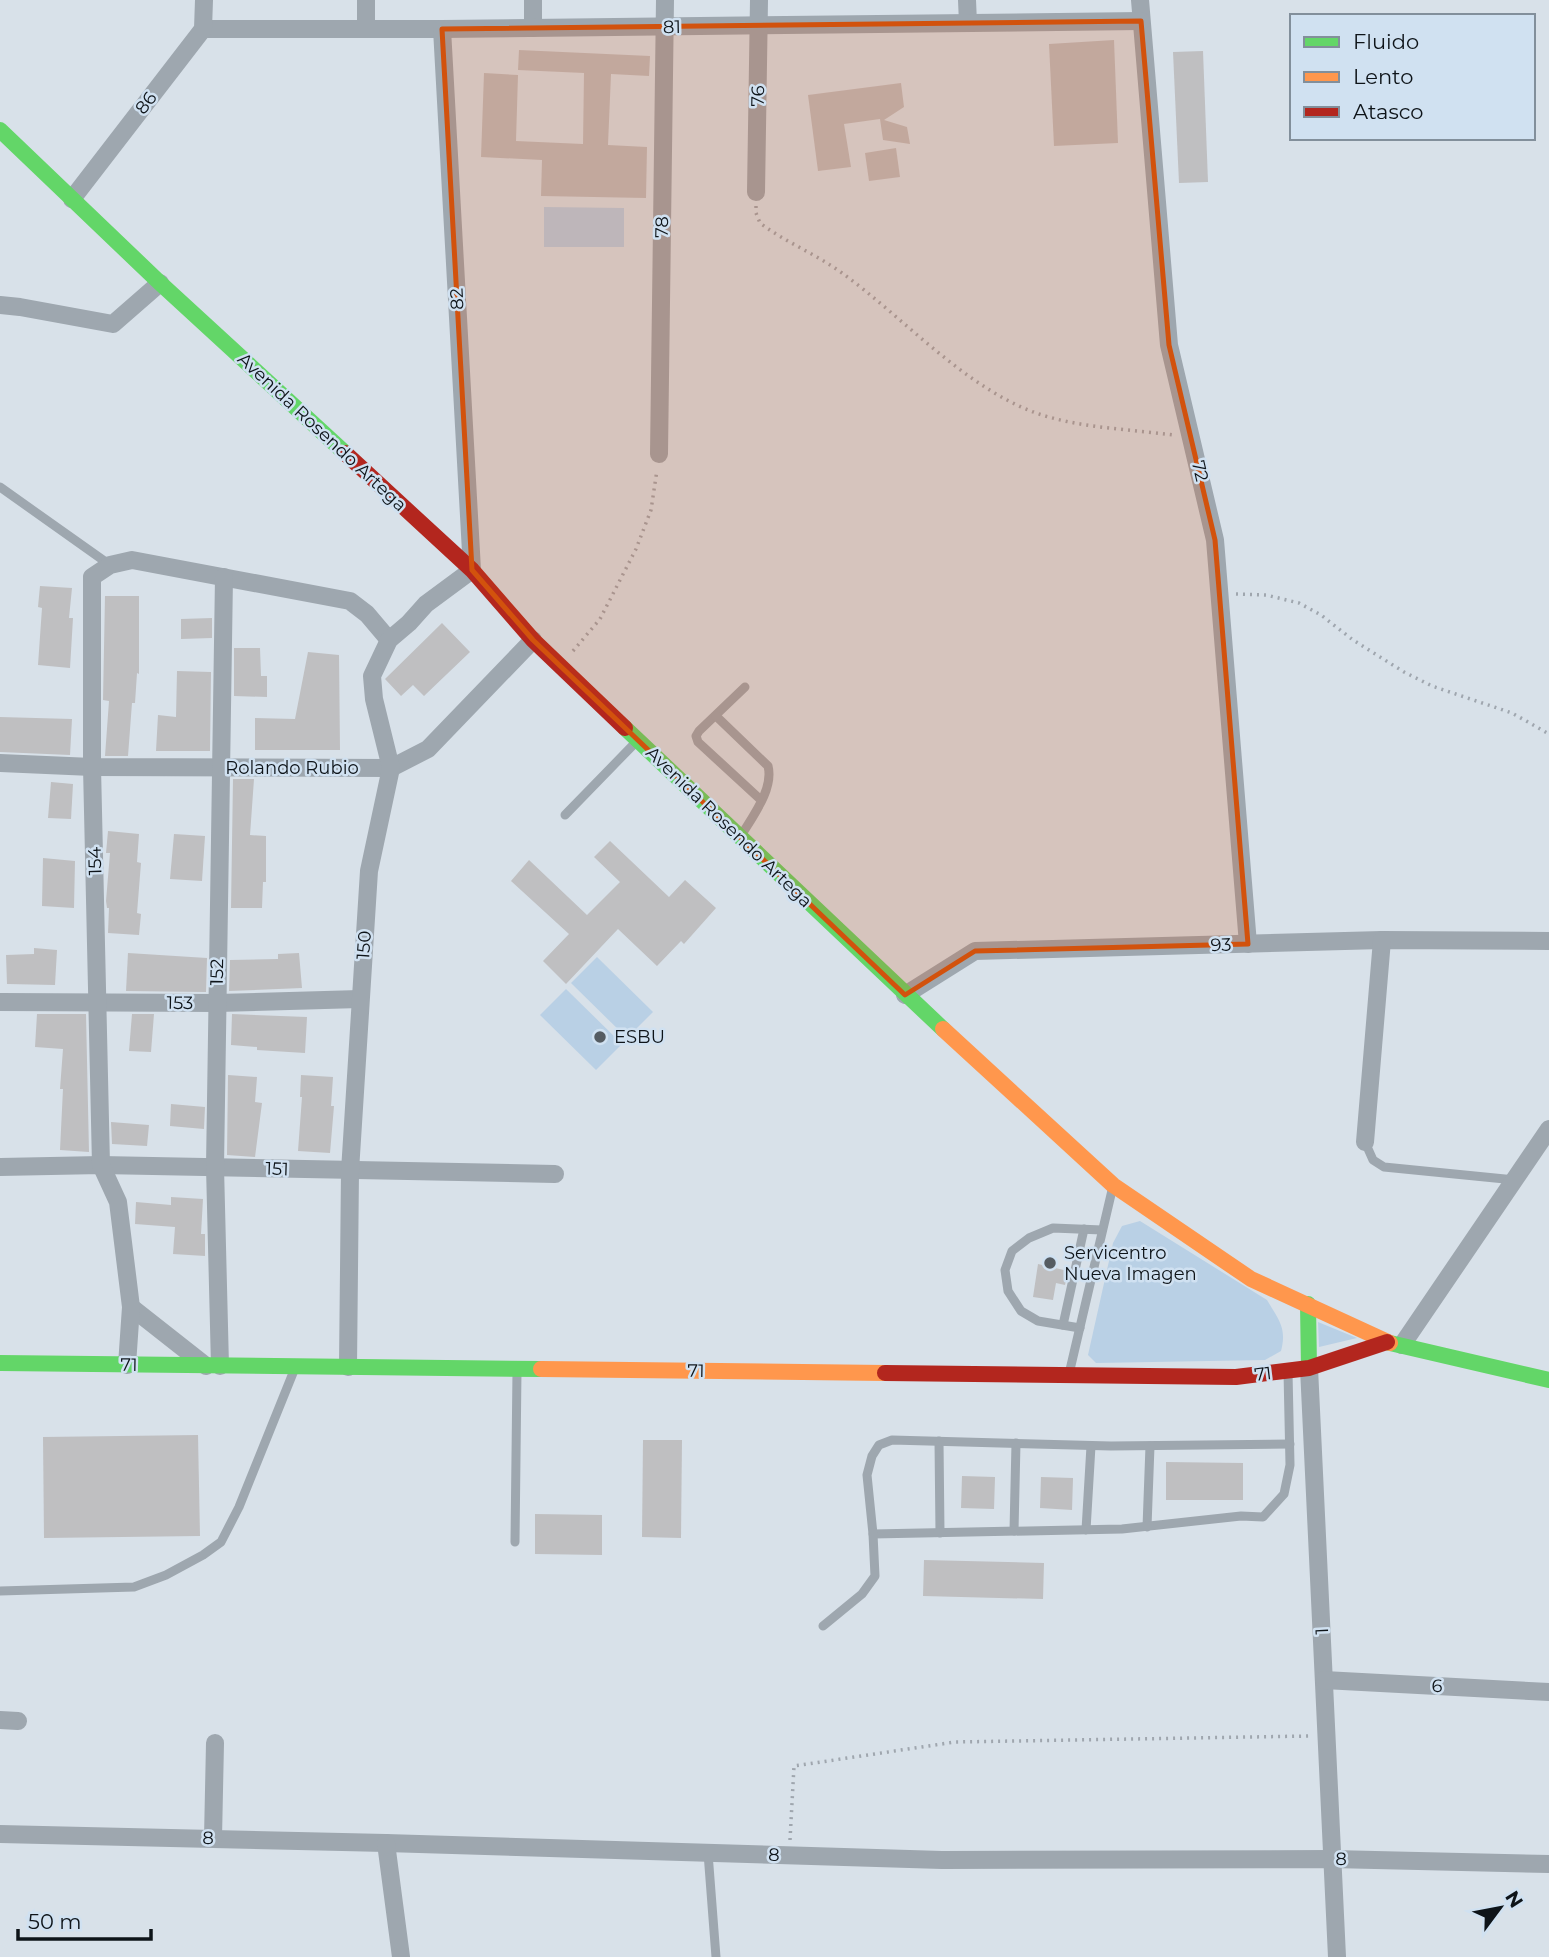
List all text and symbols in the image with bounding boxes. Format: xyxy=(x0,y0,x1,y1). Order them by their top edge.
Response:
legend xyxy=(1290,14,1535,140)
street label: 81 xyxy=(663,16,681,38)
text: Fluido xyxy=(1353,29,1419,54)
text: Lento xyxy=(1353,64,1413,89)
street label: 76 xyxy=(747,85,769,107)
street label: 86 xyxy=(130,87,162,119)
text: Atasco xyxy=(1353,99,1424,124)
street label: 78 xyxy=(651,216,673,238)
street label: 82 xyxy=(445,288,469,310)
street label: Avenida Rosendo Artega xyxy=(233,348,411,516)
street label: 72 xyxy=(1187,458,1213,484)
street label: Avenida Rosendo Artega xyxy=(641,742,817,912)
street label: Rolando Rubio xyxy=(225,757,359,779)
street label: 154 xyxy=(84,846,106,876)
street label: 150 xyxy=(352,930,376,960)
street label: 93 xyxy=(1210,934,1232,956)
street label: 152 xyxy=(206,958,228,986)
street label: 153 xyxy=(166,992,194,1014)
place label: ESBU xyxy=(614,1026,665,1048)
marker: ESBU xyxy=(592,1029,608,1045)
street label: 151 xyxy=(265,1158,289,1180)
place label: Servicentro Nueva Imagen xyxy=(1064,1242,1197,1285)
marker: Servicentro Nueva Imagen xyxy=(1042,1255,1058,1271)
street label: 71 xyxy=(120,1354,138,1376)
street label: 71 xyxy=(687,1360,705,1382)
street label: 71 xyxy=(1253,1362,1273,1386)
street label: 1 xyxy=(1311,1627,1333,1635)
street label: 6 xyxy=(1431,1675,1443,1697)
street label: 8 xyxy=(202,1827,214,1849)
street label: 8 xyxy=(768,1844,780,1866)
street label: 8 xyxy=(1335,1848,1347,1870)
north arrow xyxy=(1465,1873,1535,1943)
text: N xyxy=(1500,1887,1528,1912)
scale bar xyxy=(18,1898,150,1942)
text: 50 m xyxy=(28,1909,82,1934)

